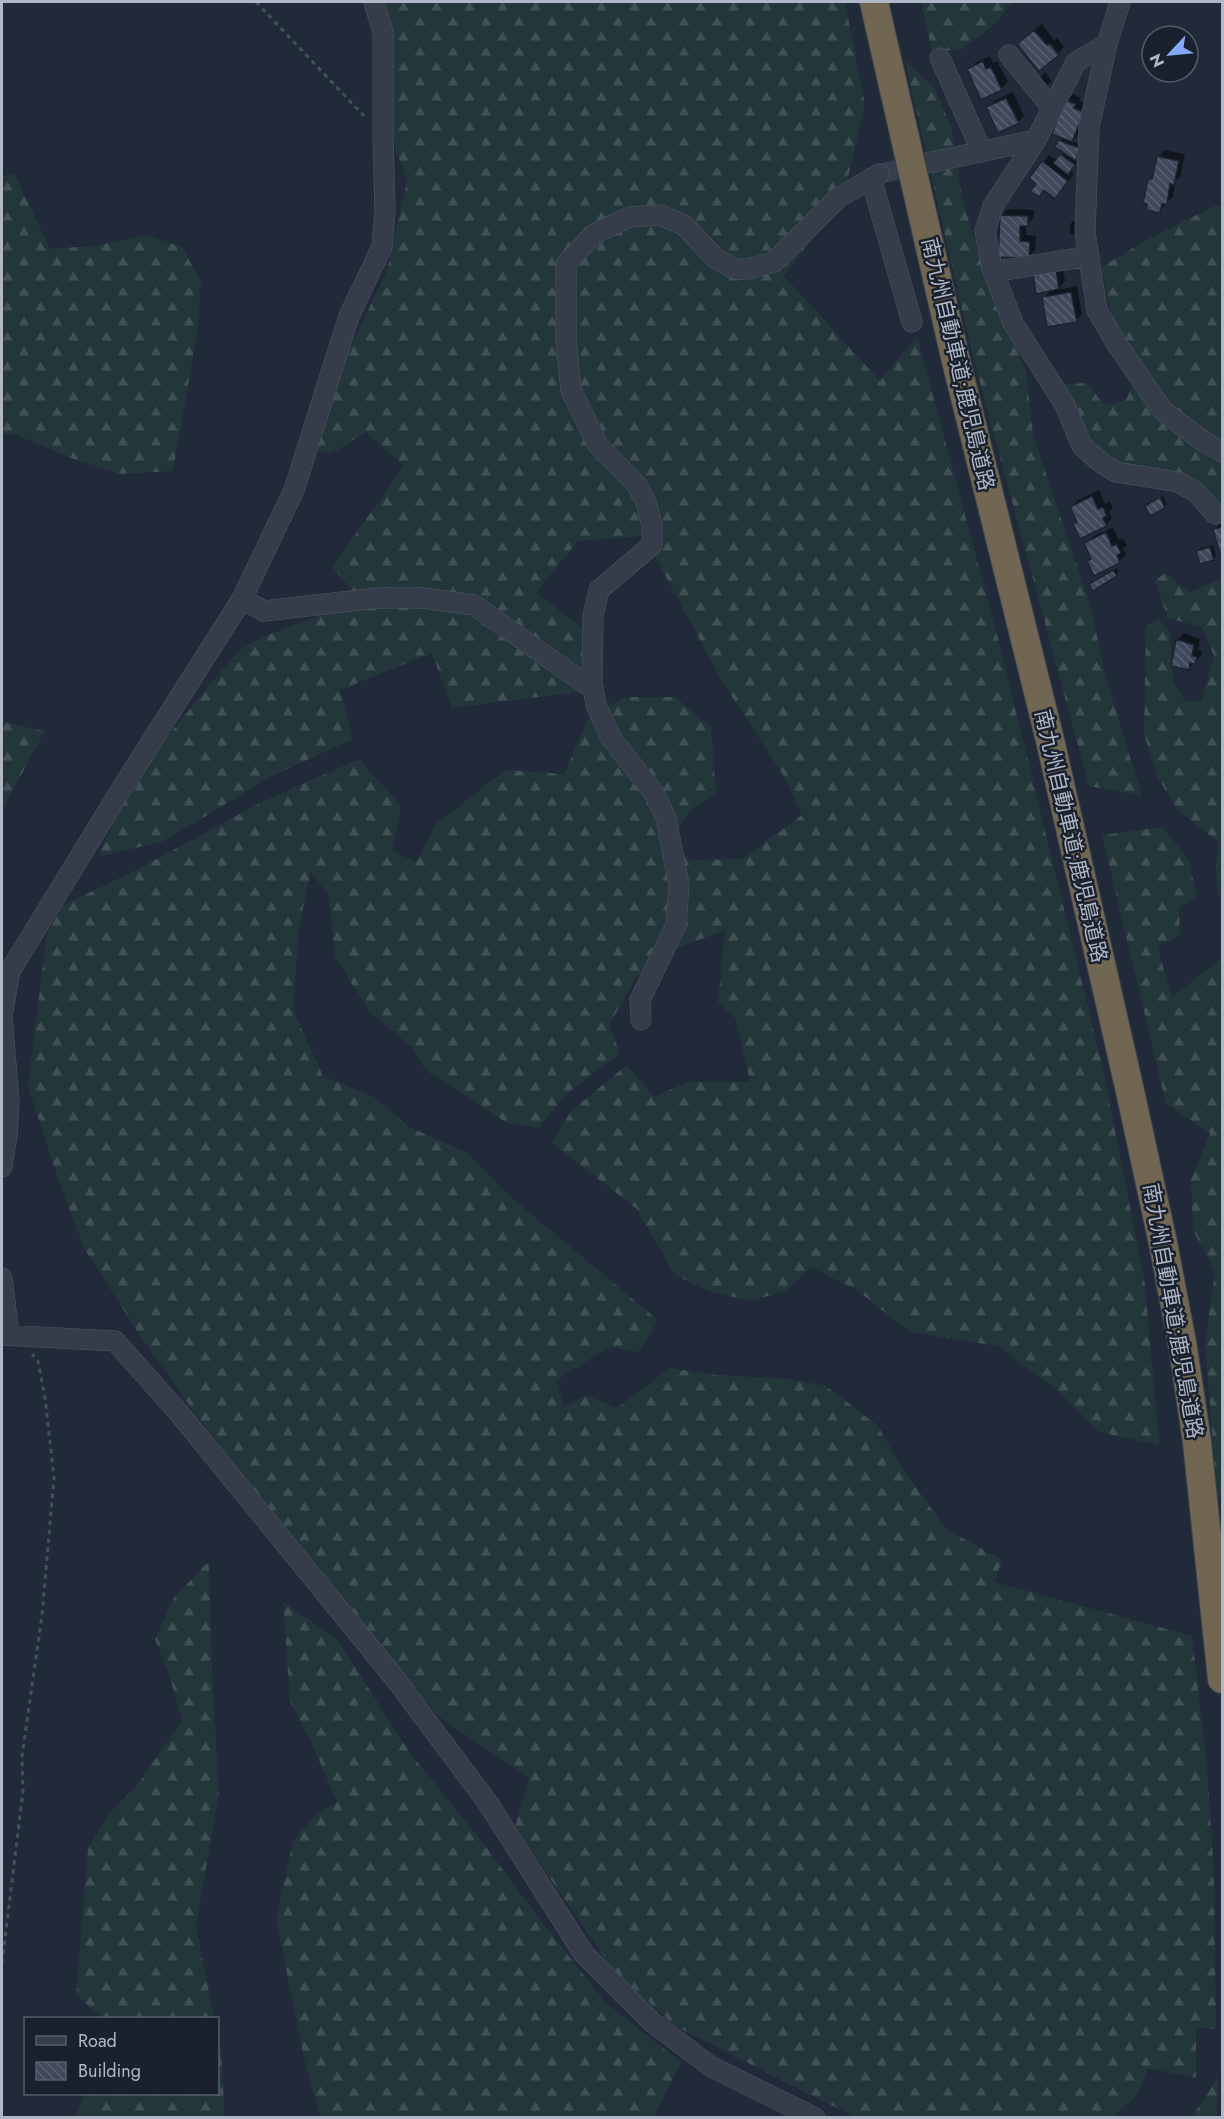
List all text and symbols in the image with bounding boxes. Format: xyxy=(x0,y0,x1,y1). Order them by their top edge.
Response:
north arrow xyxy=(1140,24,1200,84)
text: N xyxy=(1144,50,1170,71)
street label: 南九州自動車道;鹿児島道路 xyxy=(914,234,1002,494)
street label: 南九州自動車道;鹿児島道路 xyxy=(1027,706,1115,966)
street label: 南九州自動車道;鹿児島道路 xyxy=(1136,1181,1210,1441)
legend xyxy=(24,2017,219,2095)
text: Road xyxy=(78,2028,117,2054)
text: Building xyxy=(78,2058,141,2084)

